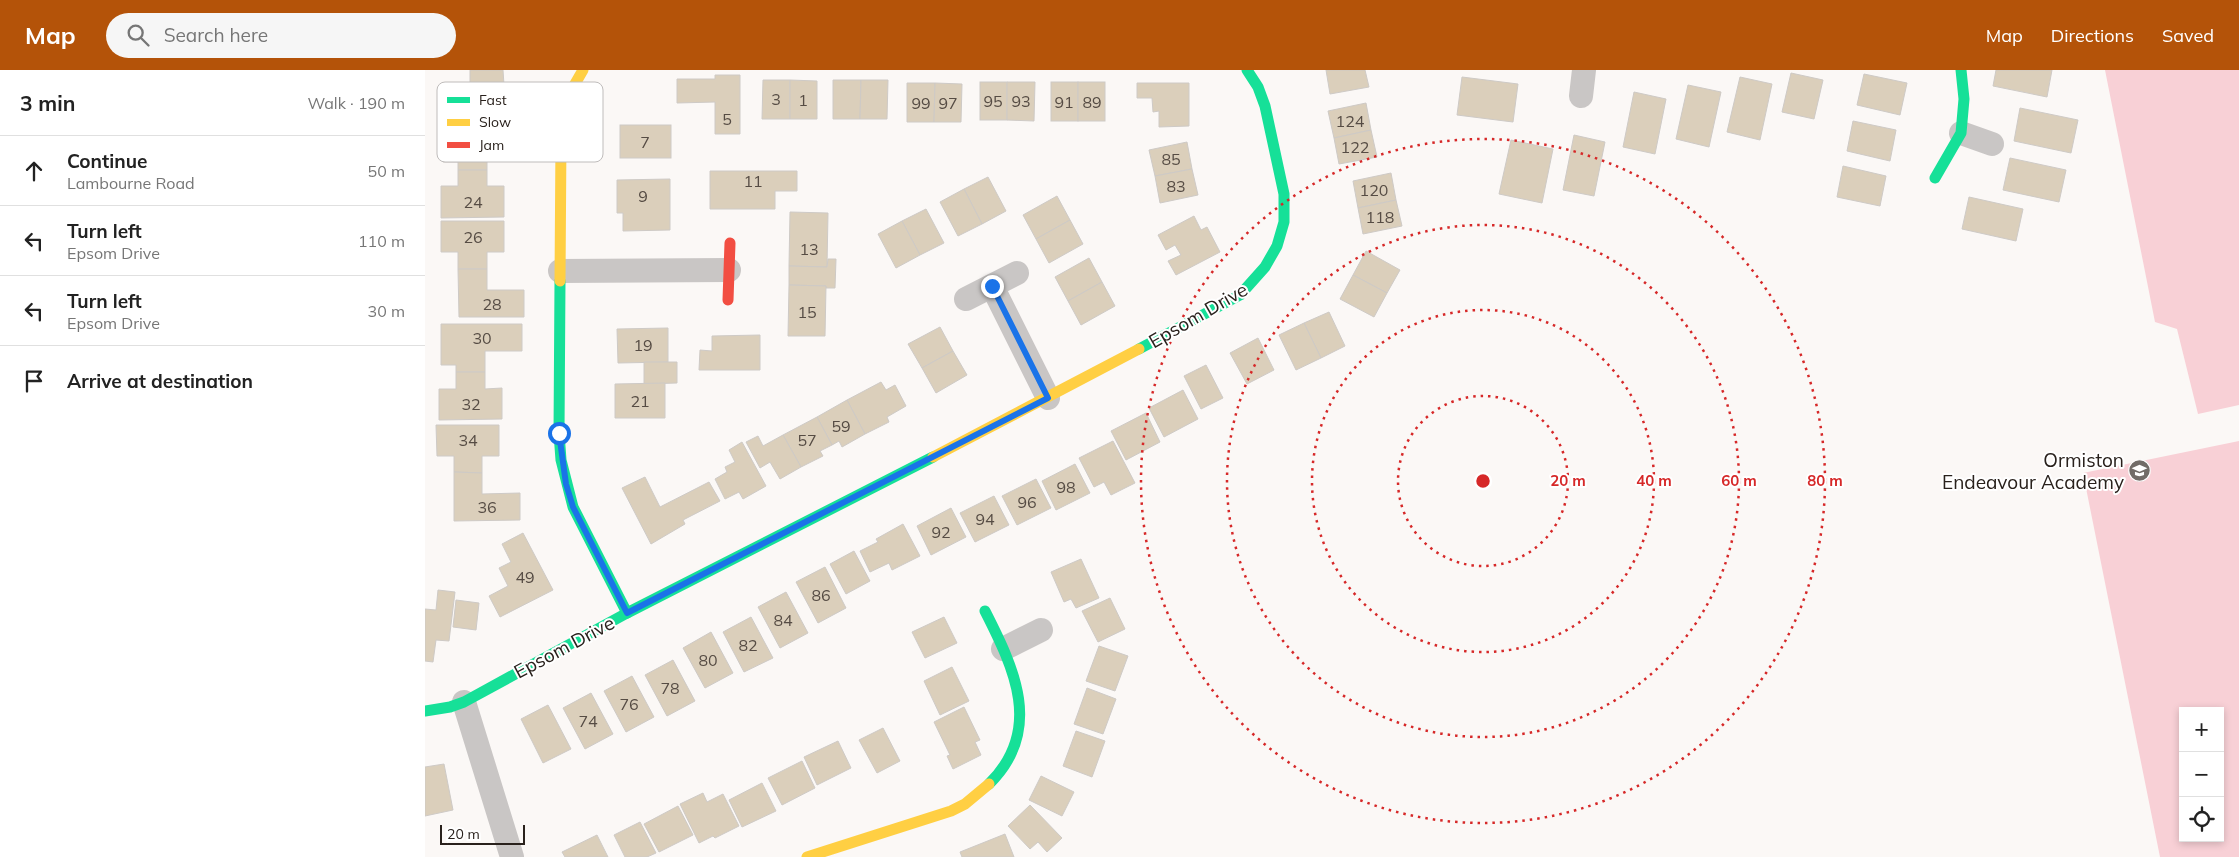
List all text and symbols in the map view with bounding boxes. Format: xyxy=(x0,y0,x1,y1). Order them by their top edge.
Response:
search box xyxy=(106,13,456,58)
text: Map xyxy=(25,20,76,50)
icon: search xyxy=(124,21,152,49)
text: Search here xyxy=(164,23,268,47)
text: Map xyxy=(1986,24,2023,47)
text: Directions xyxy=(2051,24,2134,47)
text: Saved xyxy=(2162,24,2214,47)
legend xyxy=(437,82,603,162)
house number: 3 xyxy=(771,89,781,109)
text: 3 min xyxy=(20,90,75,116)
house number: 1 xyxy=(798,90,808,110)
text: Fast xyxy=(479,91,507,109)
house number: 95 xyxy=(983,91,1003,111)
house number: 93 xyxy=(1011,91,1031,111)
house number: 91 xyxy=(1054,92,1074,112)
house number: 89 xyxy=(1082,92,1102,112)
text: Walk · 190 m xyxy=(307,93,405,113)
house number: 99 xyxy=(911,93,931,113)
house number: 97 xyxy=(938,93,958,113)
house number: 5 xyxy=(722,109,732,129)
house number: 124 xyxy=(1336,111,1365,131)
text: Slow xyxy=(479,113,511,131)
house number: 7 xyxy=(640,132,650,152)
text: Jam xyxy=(479,136,504,154)
house number: 122 xyxy=(1341,137,1369,157)
text: Continue xyxy=(67,149,147,173)
house number: 85 xyxy=(1161,149,1181,169)
icon: ahead xyxy=(20,157,48,185)
text: 50 m xyxy=(368,161,405,181)
house number: 11 xyxy=(743,171,763,191)
text: Lambourne Road xyxy=(67,173,195,193)
house number: 83 xyxy=(1166,176,1186,196)
house number: 120 xyxy=(1360,180,1388,200)
house number: 9 xyxy=(638,186,648,206)
house number: 24 xyxy=(463,192,483,212)
house number: 118 xyxy=(1366,207,1394,227)
text: Turn left xyxy=(67,219,142,243)
icon: left xyxy=(20,227,48,255)
house number: 26 xyxy=(463,227,483,247)
text: 110 m xyxy=(358,231,405,251)
house number: 13 xyxy=(799,239,819,259)
text: Epsom Drive xyxy=(67,243,160,263)
route end xyxy=(981,275,1004,298)
street label: Epsom Drive xyxy=(1144,277,1252,353)
text: Turn left xyxy=(67,289,142,313)
house number: 28 xyxy=(482,294,502,314)
icon: left xyxy=(20,297,48,325)
text: 30 m xyxy=(368,301,405,321)
house number: 15 xyxy=(797,302,817,322)
text: Epsom Drive xyxy=(67,313,160,333)
house number: 30 xyxy=(472,328,492,348)
house number: 19 xyxy=(633,335,653,355)
icon: arrive xyxy=(20,367,48,395)
text: Arrive at destination xyxy=(67,369,253,393)
house number: 21 xyxy=(630,391,650,411)
house number: 32 xyxy=(461,394,481,414)
house number: 59 xyxy=(831,416,851,436)
route start xyxy=(548,422,571,445)
house number: 34 xyxy=(458,430,478,450)
house number: 57 xyxy=(797,430,817,450)
place label: Ormiston Endeavour Academy xyxy=(1942,448,2124,494)
school or university icon: Ormiston Endeavour Academy xyxy=(2128,459,2152,483)
text: 20 m xyxy=(1550,471,1586,490)
text: 40 m xyxy=(1636,471,1672,490)
text: 60 m xyxy=(1721,471,1757,490)
text: 80 m xyxy=(1807,471,1843,490)
centre of rings xyxy=(1474,472,1492,490)
house number: 98 xyxy=(1056,477,1076,497)
house number: 96 xyxy=(1017,492,1037,512)
house number: 36 xyxy=(477,497,497,517)
house number: 94 xyxy=(975,509,995,529)
house number: 92 xyxy=(931,522,951,542)
house number: 49 xyxy=(515,567,535,587)
house number: 86 xyxy=(811,585,831,605)
street label: Epsom Drive xyxy=(510,610,618,684)
house number: 84 xyxy=(773,610,793,630)
house number: 82 xyxy=(738,635,758,655)
house number: 80 xyxy=(698,650,718,670)
house number: 78 xyxy=(660,678,680,698)
house number: 76 xyxy=(619,694,639,714)
map controls xyxy=(2179,707,2224,842)
button: + xyxy=(2179,707,2224,752)
house number: 74 xyxy=(578,711,598,731)
button: − xyxy=(2179,752,2224,797)
button: locate xyxy=(2179,797,2224,842)
scale bar xyxy=(440,822,525,845)
text: 20 m xyxy=(447,825,480,843)

